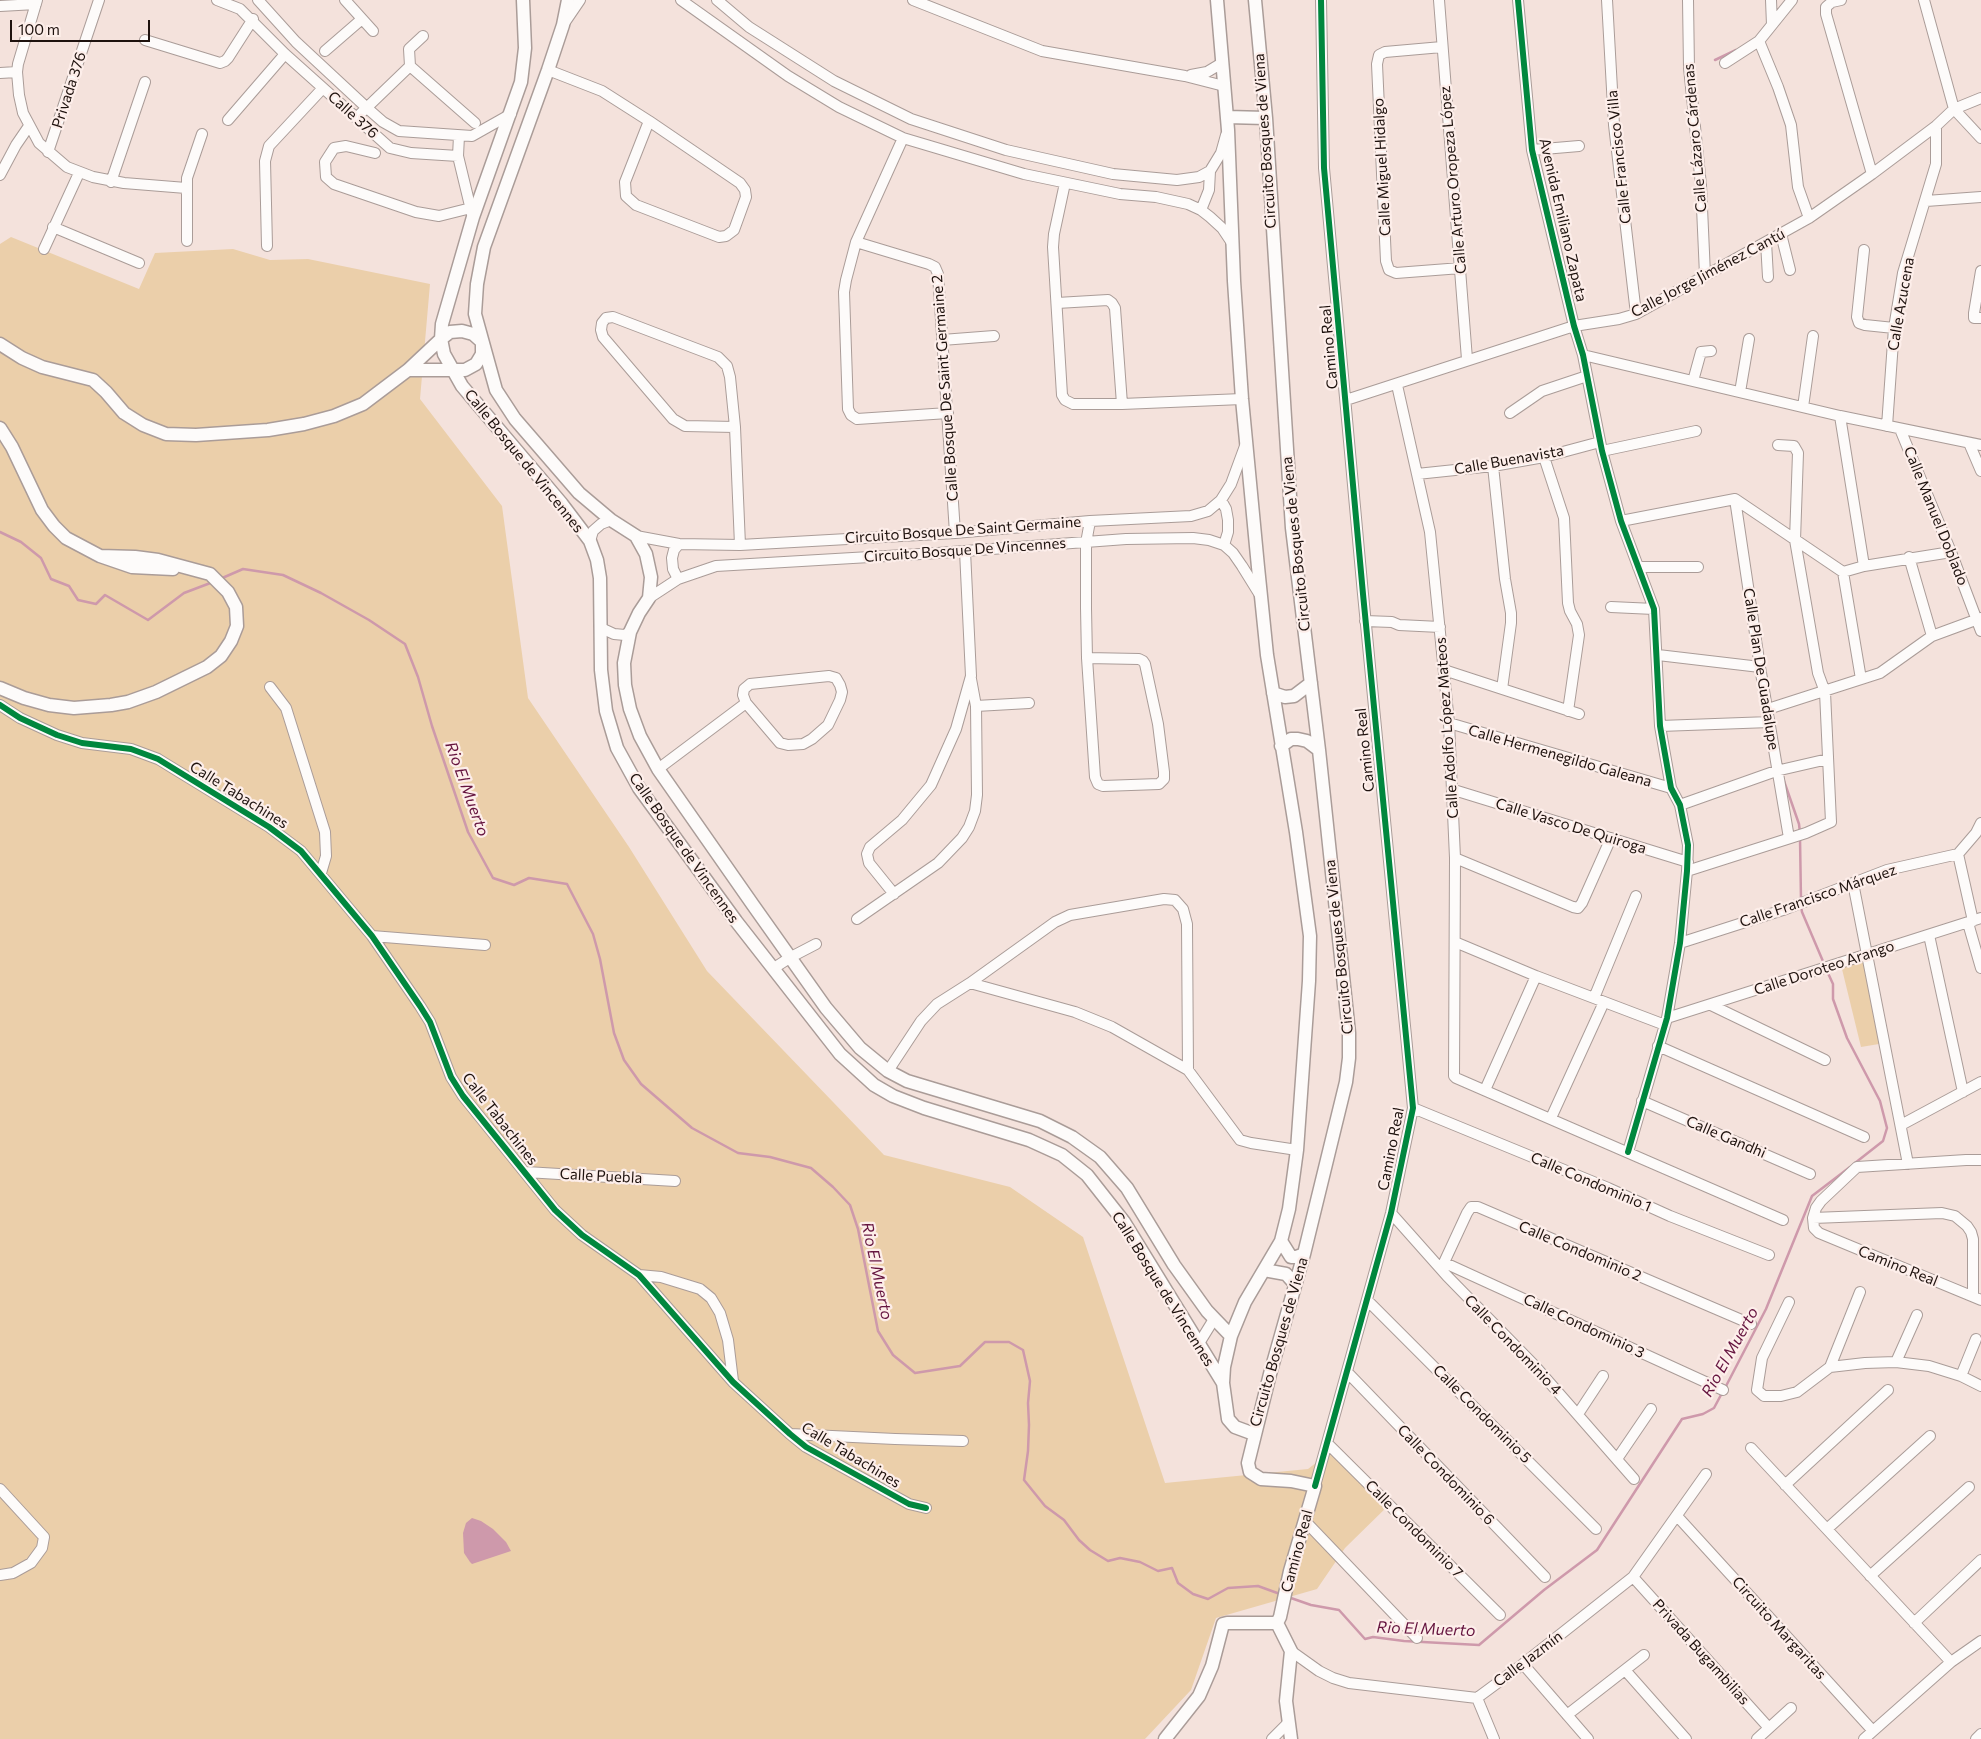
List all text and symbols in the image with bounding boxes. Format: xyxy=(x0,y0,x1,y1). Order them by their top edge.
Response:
scale bar xyxy=(12,10,152,42)
text: 100 m xyxy=(18,20,60,38)
street label: Privada 376 xyxy=(48,49,90,131)
street label: Circuito Bosques de Viena xyxy=(1250,53,1280,229)
street label: Calle Lázaro Cárdenas xyxy=(1680,63,1710,213)
street label: Calle Arturo Oropeza López xyxy=(1436,85,1470,275)
street label: Calle 376 xyxy=(324,88,382,142)
street label: Calle Francisco Villa xyxy=(1603,89,1635,225)
street label: Calle Miguel Hidalgo xyxy=(1369,98,1395,236)
street label: Avenida Emiliano Zapata xyxy=(1535,136,1591,304)
street label: Calle Jorge Jiménez Cantú xyxy=(1628,225,1788,321)
street label: Calle Azucena xyxy=(1884,256,1918,352)
street label: Calle Bosque De Saint Germaine 2 xyxy=(928,274,962,502)
street label: Camino Real xyxy=(1316,304,1342,390)
street label: Calle Bosque de Vincennes xyxy=(461,386,587,536)
street label: Calle Buenavista xyxy=(1453,441,1565,479)
street label: Calle Manuel Doblado xyxy=(1900,444,1972,588)
street label: Circuito Bosques de Viena xyxy=(1278,456,1314,632)
street label: Circuito Bosque De Saint Germaine xyxy=(844,513,1082,547)
street label: Circuito Bosque De Vincennes xyxy=(863,534,1067,566)
street label: Calle Plan De Guadalupe xyxy=(1739,587,1783,751)
street label: Calle Adolfo López Mateos xyxy=(1432,637,1462,819)
street label: Camino Real xyxy=(1352,707,1378,793)
street label: Calle Hermenegildo Galeana xyxy=(1466,721,1654,791)
water label: Rio El Muerto xyxy=(441,739,493,839)
street label: Calle Tabachines xyxy=(186,758,292,832)
street label: Calle Bosque de Vincennes xyxy=(625,769,743,927)
street label: Calle Vasco De Quiroga xyxy=(1493,794,1649,858)
street label: Circuito Bosques de Viena xyxy=(1321,859,1357,1035)
street label: Calle Francisco Márquez xyxy=(1737,861,1899,931)
street label: Calle Doroteo Arango xyxy=(1752,937,1896,999)
street label: Calle Tabachines xyxy=(458,1069,542,1169)
street label: Camino Real xyxy=(1374,1106,1408,1192)
street label: Calle Gandhi xyxy=(1683,1112,1769,1162)
street label: Calle Condominio 1 xyxy=(1528,1148,1654,1216)
street label: Calle Puebla xyxy=(559,1165,643,1187)
street label: Calle Bosque de Vincennes xyxy=(1108,1208,1218,1370)
street label: Calle Condominio 2 xyxy=(1516,1217,1644,1285)
water label: Rio El Muerto xyxy=(857,1221,897,1321)
street label: Camino Real xyxy=(1855,1242,1941,1290)
street label: Circuito Bosques de Viena xyxy=(1246,1255,1312,1429)
street label: Calle Condominio 3 xyxy=(1520,1290,1648,1362)
street label: Calle Condominio 4 xyxy=(1461,1291,1565,1399)
water label: Rio El Muerto xyxy=(1698,1304,1762,1400)
street label: Calle Condominio 5 xyxy=(1429,1361,1535,1467)
street label: Calle Tabachines xyxy=(798,1418,904,1492)
street label: Calle Condominio 6 xyxy=(1394,1421,1498,1529)
street label: Calle Condominio 7 xyxy=(1361,1476,1467,1582)
street label: Camino Real xyxy=(1277,1508,1317,1594)
street label: Circuito Margaritas xyxy=(1728,1573,1830,1683)
street label: Privada Bugambilias xyxy=(1649,1595,1753,1709)
water label: Rio El Muerto xyxy=(1376,1618,1476,1640)
street label: Calle Jazmín xyxy=(1490,1627,1566,1691)

